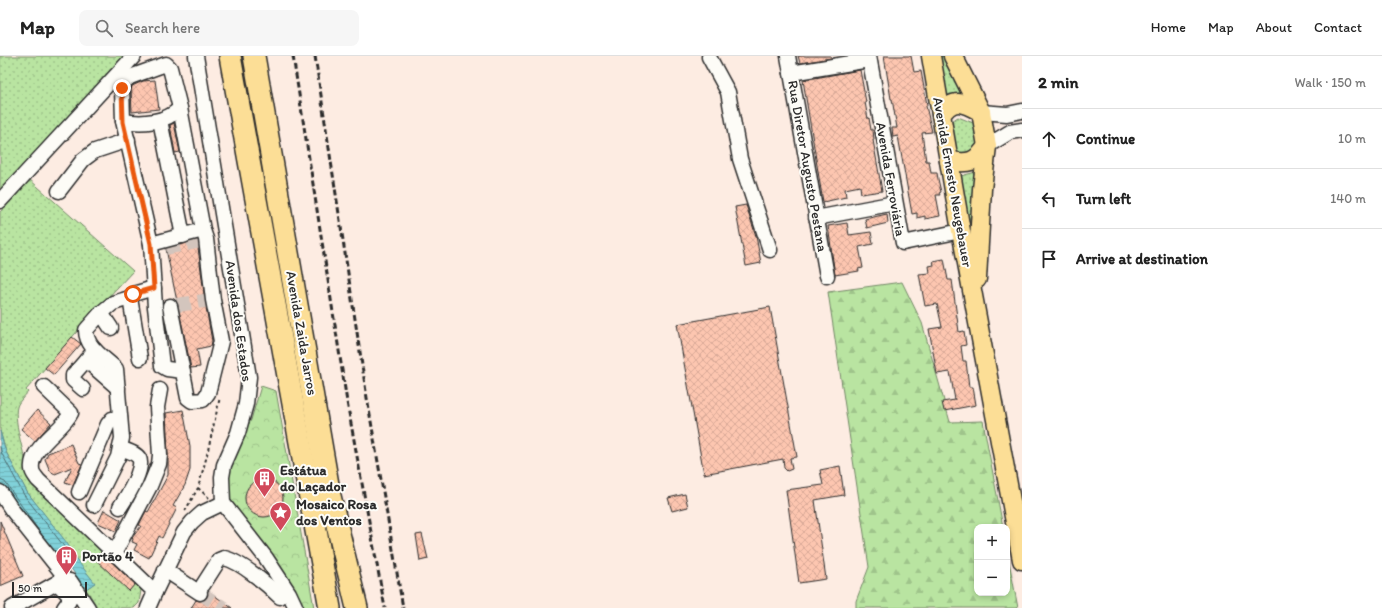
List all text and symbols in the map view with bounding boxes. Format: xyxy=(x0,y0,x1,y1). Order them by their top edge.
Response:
search box xyxy=(79,10,359,46)
text: Map xyxy=(20,16,55,39)
icon: search xyxy=(93,17,115,39)
text: Search here xyxy=(125,19,200,37)
text: Home xyxy=(1151,19,1186,36)
text: Map xyxy=(1208,19,1234,36)
text: About xyxy=(1256,19,1292,36)
text: Contact xyxy=(1314,19,1362,36)
text: 2 min xyxy=(1038,72,1078,92)
text: Walk · 150 m xyxy=(1295,75,1366,90)
route end xyxy=(113,79,131,97)
street label: Rua Diretor Augusto Pestana xyxy=(784,79,831,253)
street label: Avenida Ernesto Neugebauer xyxy=(929,96,976,269)
street label: Avenida Ferroviária xyxy=(872,121,909,238)
icon: ahead xyxy=(1038,128,1060,150)
text: Continue xyxy=(1076,130,1135,148)
text: 10 m xyxy=(1338,131,1366,146)
icon: left xyxy=(1038,188,1060,210)
text: Turn left xyxy=(1076,190,1131,208)
text: 140 m xyxy=(1330,191,1366,206)
icon: arrive xyxy=(1038,248,1060,270)
text: Arrive at destination xyxy=(1076,250,1208,268)
street label: Avenida dos Estados xyxy=(222,259,255,383)
street label: Avenida Zaida Jarros xyxy=(282,270,321,397)
route start xyxy=(124,285,142,303)
place label: Estátua do Laçador xyxy=(280,462,347,495)
building icon: Estátua do Laçador xyxy=(251,465,277,498)
place label: Mosaico Rosa dos Ventos xyxy=(296,496,377,529)
place icon: Mosaico Rosa dos Ventos xyxy=(267,499,293,532)
map controls xyxy=(974,524,1010,596)
button: + xyxy=(974,524,1010,560)
building icon: Portão 4 xyxy=(54,543,80,576)
place label: Portão 4 xyxy=(82,548,134,565)
button: − xyxy=(974,560,1010,596)
scale bar xyxy=(12,580,87,599)
text: 50 m xyxy=(18,582,42,595)

